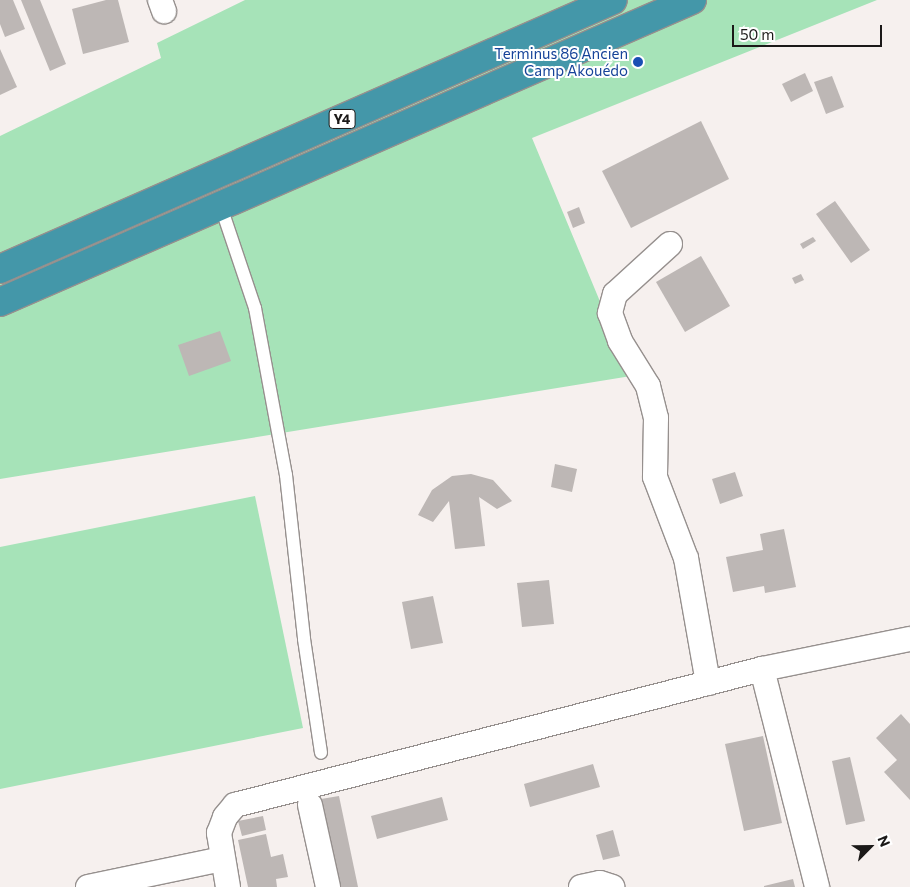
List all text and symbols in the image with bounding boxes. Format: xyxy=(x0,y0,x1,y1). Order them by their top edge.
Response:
scale bar xyxy=(735,15,885,47)
text: 50 m xyxy=(740,25,774,43)
place label: Terminus 86 Ancien Camp Akouédo xyxy=(494,44,628,79)
marker: Terminus 86 Ancien Camp Akouédo xyxy=(632,56,644,68)
road number: Y4 xyxy=(328,108,356,130)
north arrow xyxy=(845,822,895,872)
text: N xyxy=(874,833,894,849)

